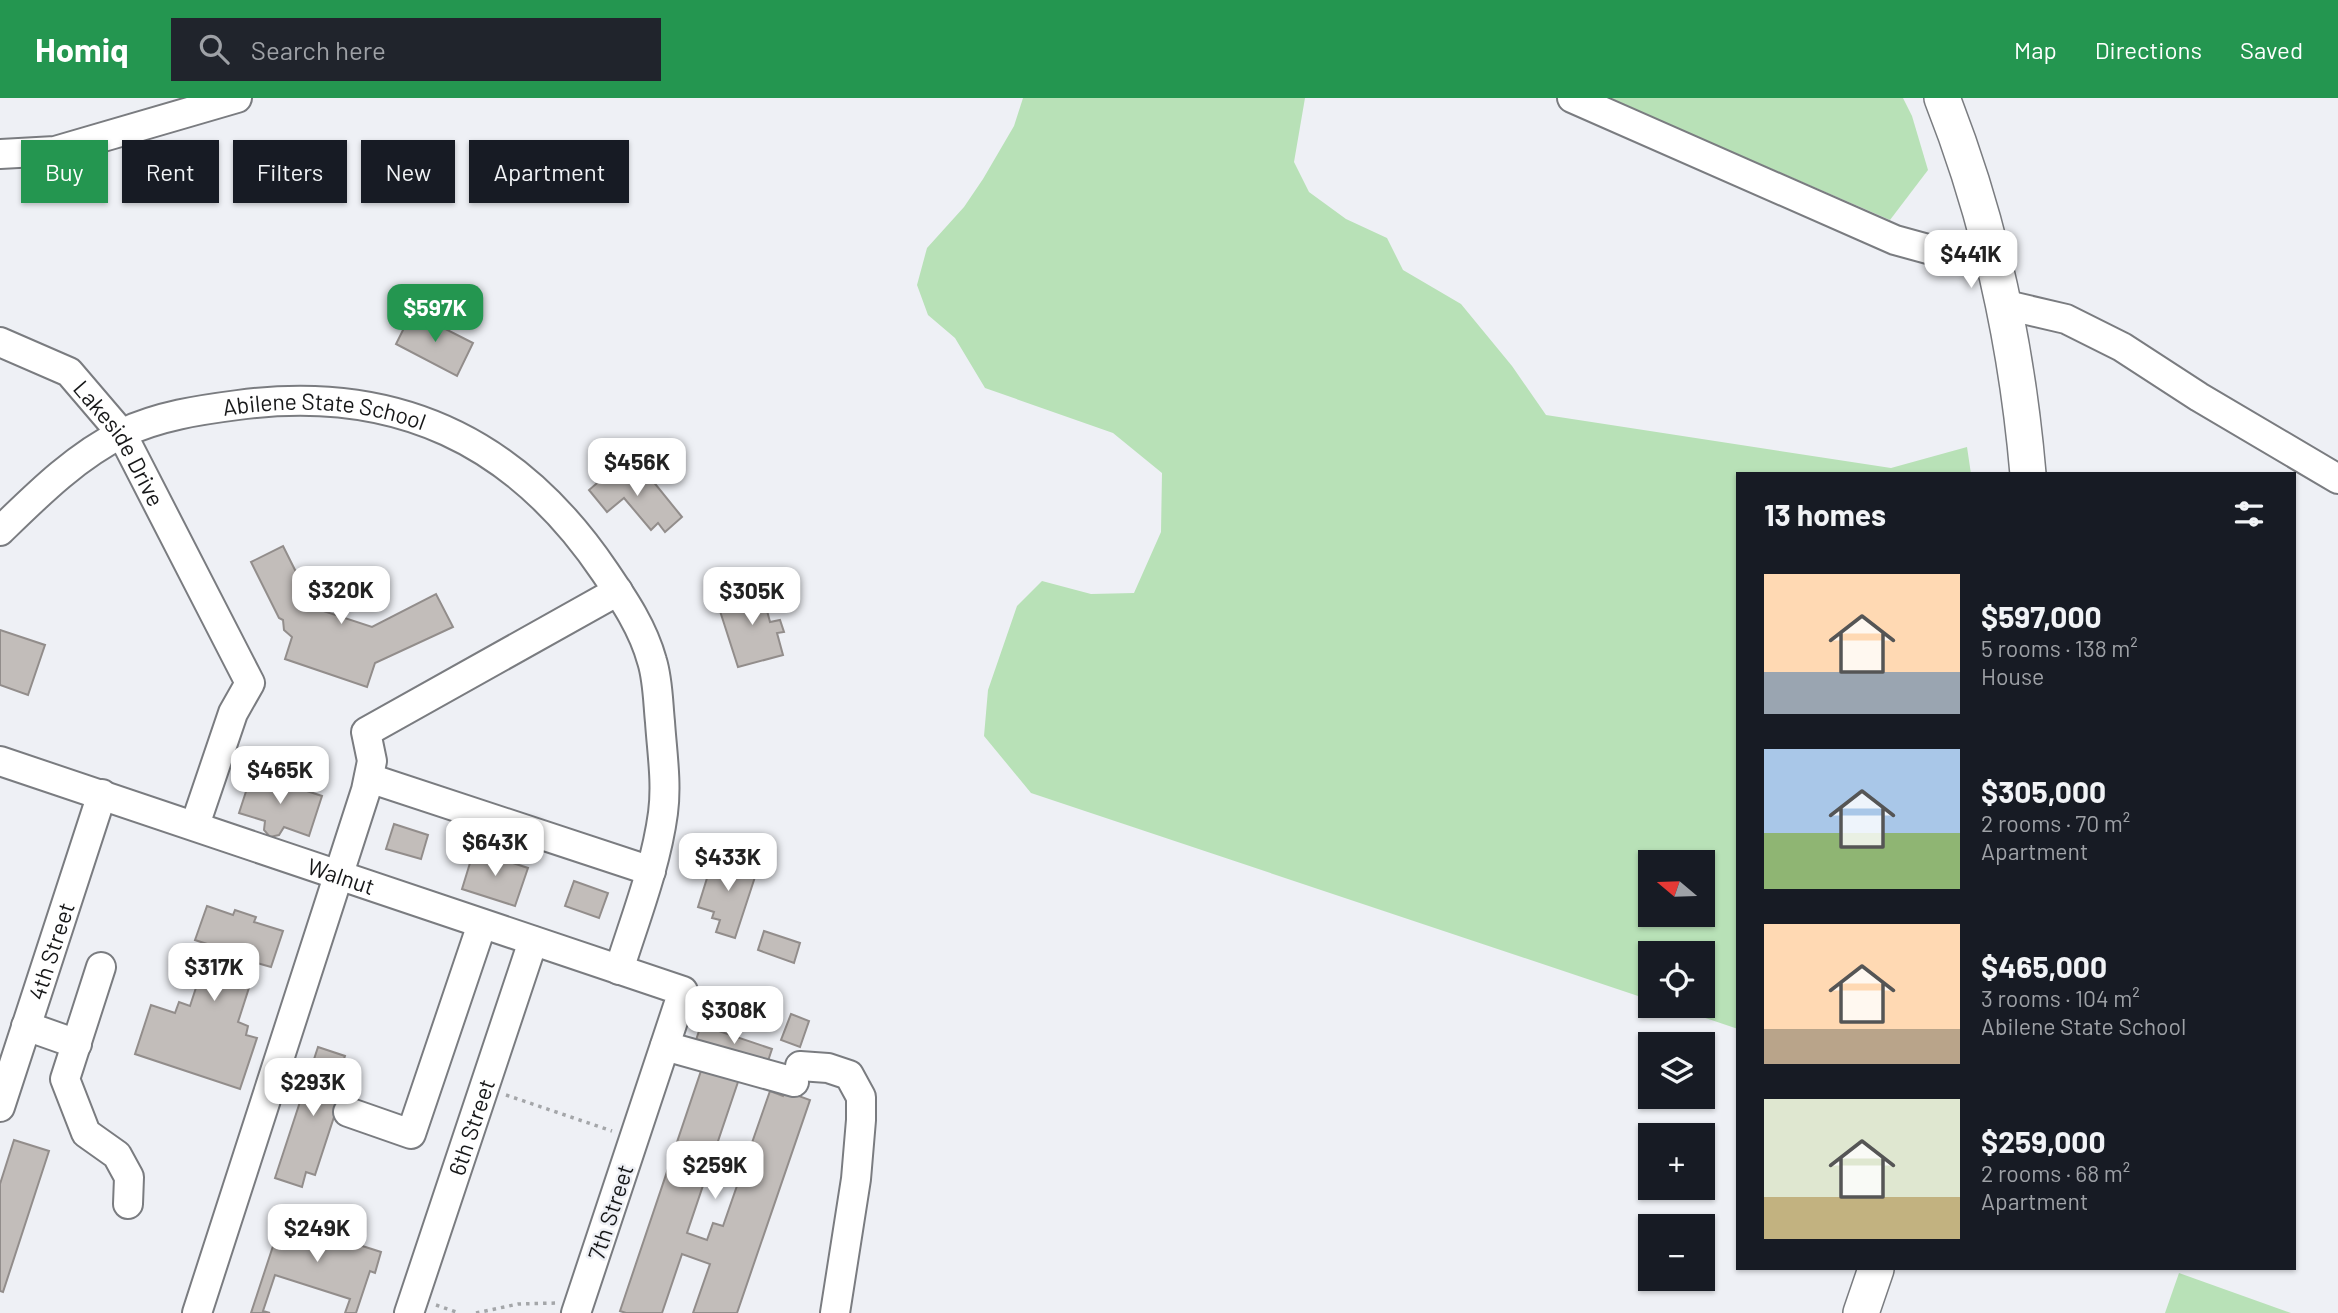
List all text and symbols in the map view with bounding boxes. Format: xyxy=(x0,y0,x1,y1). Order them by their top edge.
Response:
search box xyxy=(171,18,661,81)
text: Homiq xyxy=(35,29,129,69)
icon: search xyxy=(195,30,233,68)
text: Search here xyxy=(251,34,386,65)
text: Map xyxy=(2014,35,2057,64)
text: Directions xyxy=(2095,35,2202,64)
text: Saved xyxy=(2240,35,2303,64)
chip: Buy xyxy=(21,140,108,203)
chip: Rent xyxy=(122,140,219,203)
chip: Filters xyxy=(233,140,347,203)
chip: New xyxy=(361,140,455,203)
chip: Apartment xyxy=(469,140,629,203)
pin: $441K xyxy=(1922,230,2020,290)
text: $441K xyxy=(1940,239,2002,267)
pin: $597K xyxy=(386,285,484,344)
text: $597K xyxy=(403,293,467,321)
street label: Lakeside Drive xyxy=(68,374,171,511)
street label: Abilene State School xyxy=(221,387,430,435)
pin: $456K xyxy=(588,438,686,498)
text: $456K xyxy=(604,447,670,475)
icon: filters xyxy=(2230,495,2268,533)
text: 13 homes xyxy=(1764,496,1886,532)
pin: $320K xyxy=(292,566,390,626)
pin: $305K xyxy=(703,568,801,627)
text: $320K xyxy=(308,575,374,603)
text: $305K xyxy=(719,576,785,604)
text: $597,000 xyxy=(1981,598,2102,634)
icon: home xyxy=(1820,602,1904,686)
text: 5 rooms · 138 m² xyxy=(1981,634,2138,662)
text: House xyxy=(1981,662,2044,690)
pin: $465K xyxy=(231,746,329,806)
text: $465K xyxy=(247,755,313,783)
text: $305,000 xyxy=(1981,773,2106,809)
icon: home xyxy=(1820,777,1904,861)
text: 2 rooms · 70 m² xyxy=(1981,809,2130,837)
pin: $643K xyxy=(446,818,544,878)
text: $643K xyxy=(462,827,528,855)
pin: $433K xyxy=(679,834,777,893)
text: Apartment xyxy=(1981,837,2088,865)
text: $433K xyxy=(695,842,761,870)
north arrow xyxy=(1638,850,1715,928)
map controls xyxy=(1638,850,1715,1291)
street label: Walnut xyxy=(304,852,378,900)
street label: 4th Street xyxy=(22,899,80,1003)
button: locate xyxy=(1638,941,1715,1018)
pin: $317K xyxy=(165,944,263,1003)
text: $465,000 xyxy=(1981,948,2107,984)
text: $317K xyxy=(184,952,244,980)
icon: home xyxy=(1820,952,1904,1036)
text: 3 rooms · 104 m² xyxy=(1981,984,2140,1012)
pin: $308K xyxy=(685,986,783,1046)
text: $308K xyxy=(701,995,767,1023)
text: Abilene State School xyxy=(1981,1012,2186,1040)
button: layers xyxy=(1638,1032,1715,1109)
pin: $293K xyxy=(264,1058,362,1118)
text: $293K xyxy=(280,1067,346,1095)
street label: 6th Street xyxy=(442,1075,500,1179)
button: + xyxy=(1638,1123,1715,1200)
text: $259,000 xyxy=(1981,1123,2106,1159)
icon: home xyxy=(1820,1127,1904,1211)
pin: $259K xyxy=(666,1142,764,1201)
text: $259K xyxy=(682,1150,748,1178)
text: 2 rooms · 68 m² xyxy=(1981,1159,2130,1187)
street label: 7th Street xyxy=(581,1161,639,1263)
text: Apartment xyxy=(1981,1187,2088,1215)
pin: $249K xyxy=(268,1204,366,1264)
text: $249K xyxy=(284,1213,350,1241)
button: − xyxy=(1638,1214,1715,1291)

